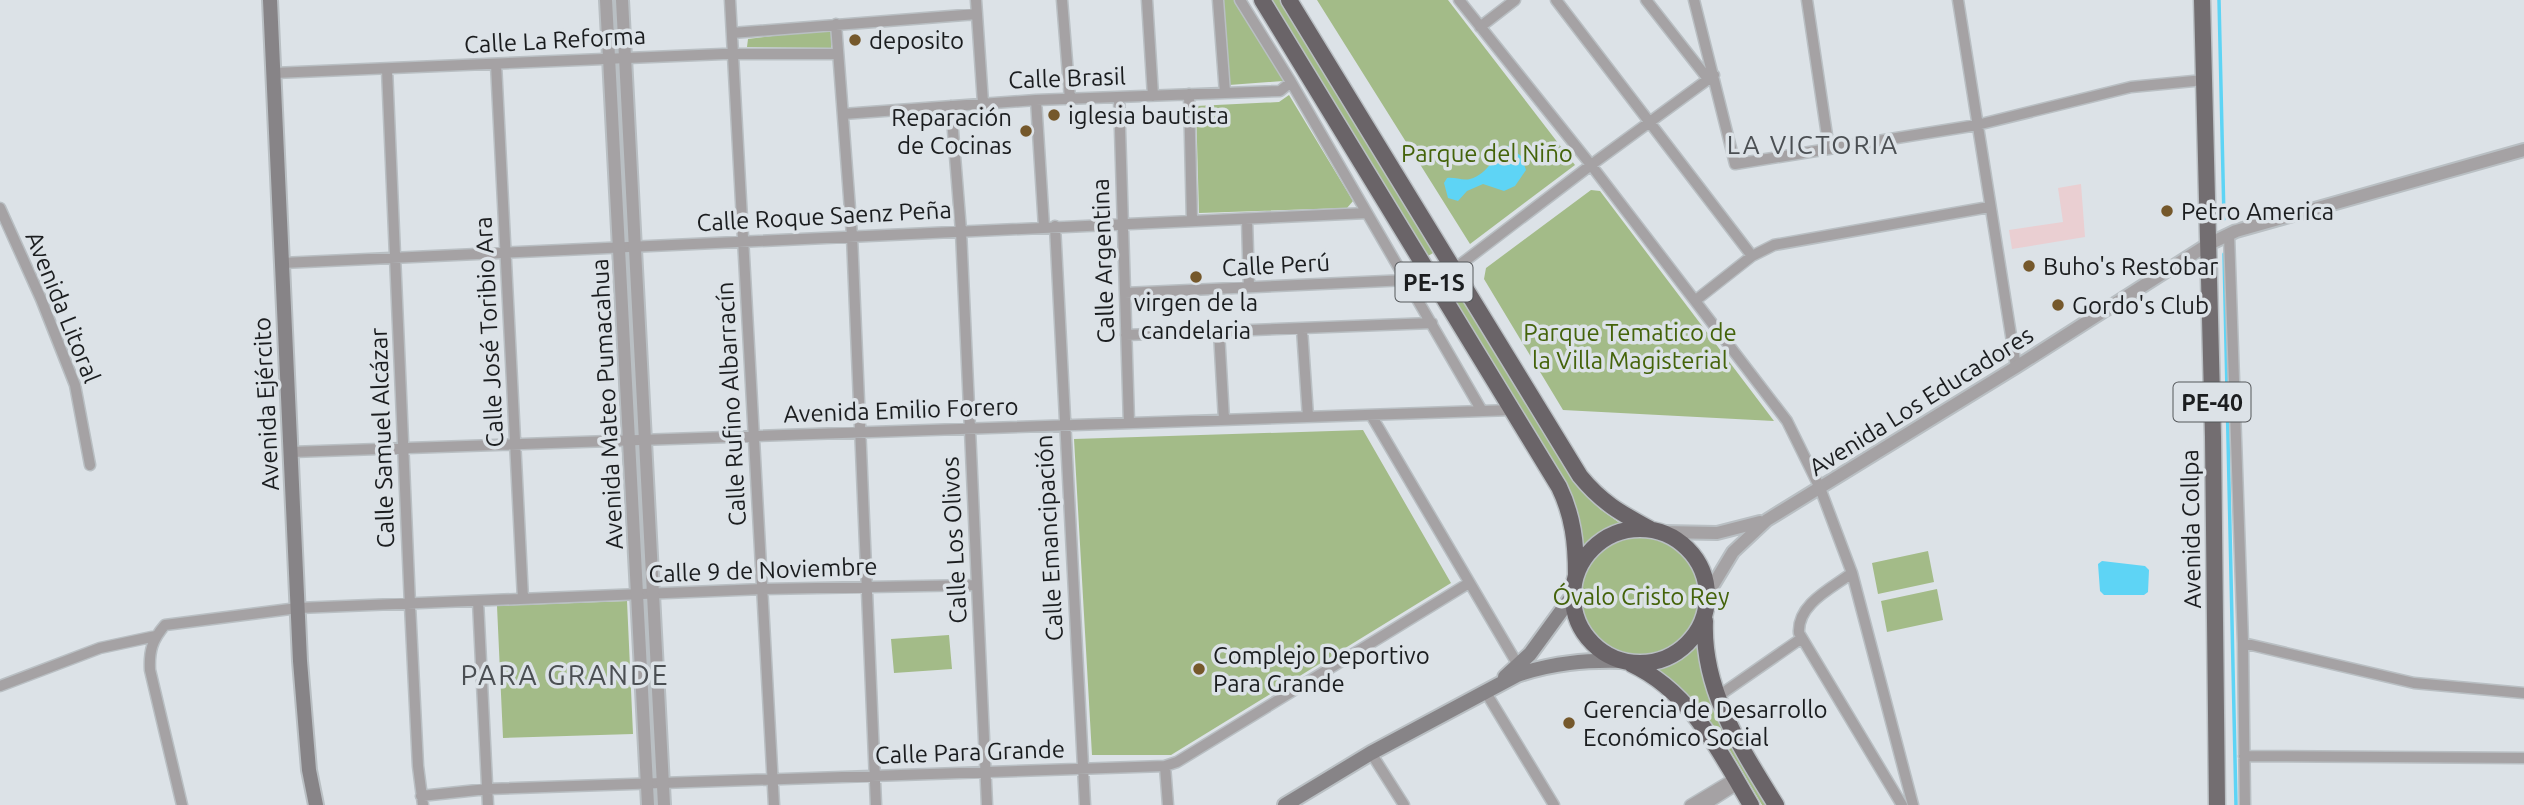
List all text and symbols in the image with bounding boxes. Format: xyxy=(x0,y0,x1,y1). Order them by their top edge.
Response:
street label: Calle La Reforma xyxy=(463,22,647,58)
place label: deposito xyxy=(869,27,964,54)
marker: deposito xyxy=(847,32,863,48)
street label: Calle Brasil xyxy=(1008,62,1126,94)
place label: iglesia bautista xyxy=(1068,102,1229,129)
place label: Reparación de Cocinas xyxy=(891,104,1012,159)
marker: iglesia bautista xyxy=(1046,107,1062,123)
marker: Reparación de Cocinas xyxy=(1018,123,1034,139)
district label: LA VICTORIA xyxy=(1727,130,1899,159)
park label: Parque del Niño xyxy=(1401,140,1573,167)
street label: Calle Argentina xyxy=(1087,178,1119,344)
street label: Calle Roque Saenz Peña xyxy=(696,196,952,236)
place label: Petro America xyxy=(2181,198,2334,225)
marker: Petro America xyxy=(2159,203,2175,219)
street label: Calle José Toribio Ara xyxy=(469,216,509,448)
street label: Avenida Litoral xyxy=(20,227,106,387)
street label: Calle Perú xyxy=(1221,249,1331,281)
place label: Buho's Restobar xyxy=(2043,253,2218,280)
street label: Avenida Mateo Pumacahua xyxy=(586,258,628,550)
marker: Buho's Restobar xyxy=(2021,258,2037,274)
road number: PE-1S xyxy=(1396,262,1472,302)
marker: virgen de la candelaria xyxy=(1188,269,1204,285)
street label: Calle Rufino Albarracín xyxy=(711,281,751,527)
place label: virgen de la candelaria xyxy=(1134,289,1258,344)
place label: Gordo's Club xyxy=(2072,292,2209,319)
marker: Gordo's Club xyxy=(2050,297,2066,313)
street label: Avenida Ejército xyxy=(248,317,284,491)
park label: Parque Tematico de la Villa Magisterial xyxy=(1523,319,1737,374)
street label: Avenida Los Educadores xyxy=(1804,321,2038,481)
street label: Calle Samuel Alcázar xyxy=(365,327,399,549)
road number: PE-40 xyxy=(2174,382,2250,422)
street label: Avenida Emilio Forero xyxy=(783,392,1019,428)
street label: Calle Emancipación xyxy=(1030,434,1068,642)
street label: Avenida Collpa xyxy=(2176,449,2206,609)
street label: Calle Los Olivos xyxy=(936,456,972,624)
street label: Calle 9 de Noviembre xyxy=(648,553,878,587)
park label: Óvalo Cristo Rey xyxy=(1552,582,1730,610)
place label: Complejo Deportivo Para Grande xyxy=(1213,642,1430,697)
district label: PARA GRANDE xyxy=(460,659,670,690)
marker: Complejo Deportivo Para Grande xyxy=(1191,661,1207,677)
place label: Gerencia de Desarrollo Económico Social xyxy=(1583,696,1828,751)
marker: Gerencia de Desarrollo Económico Social xyxy=(1561,715,1577,731)
street label: Calle Para Grande xyxy=(875,735,1065,769)

